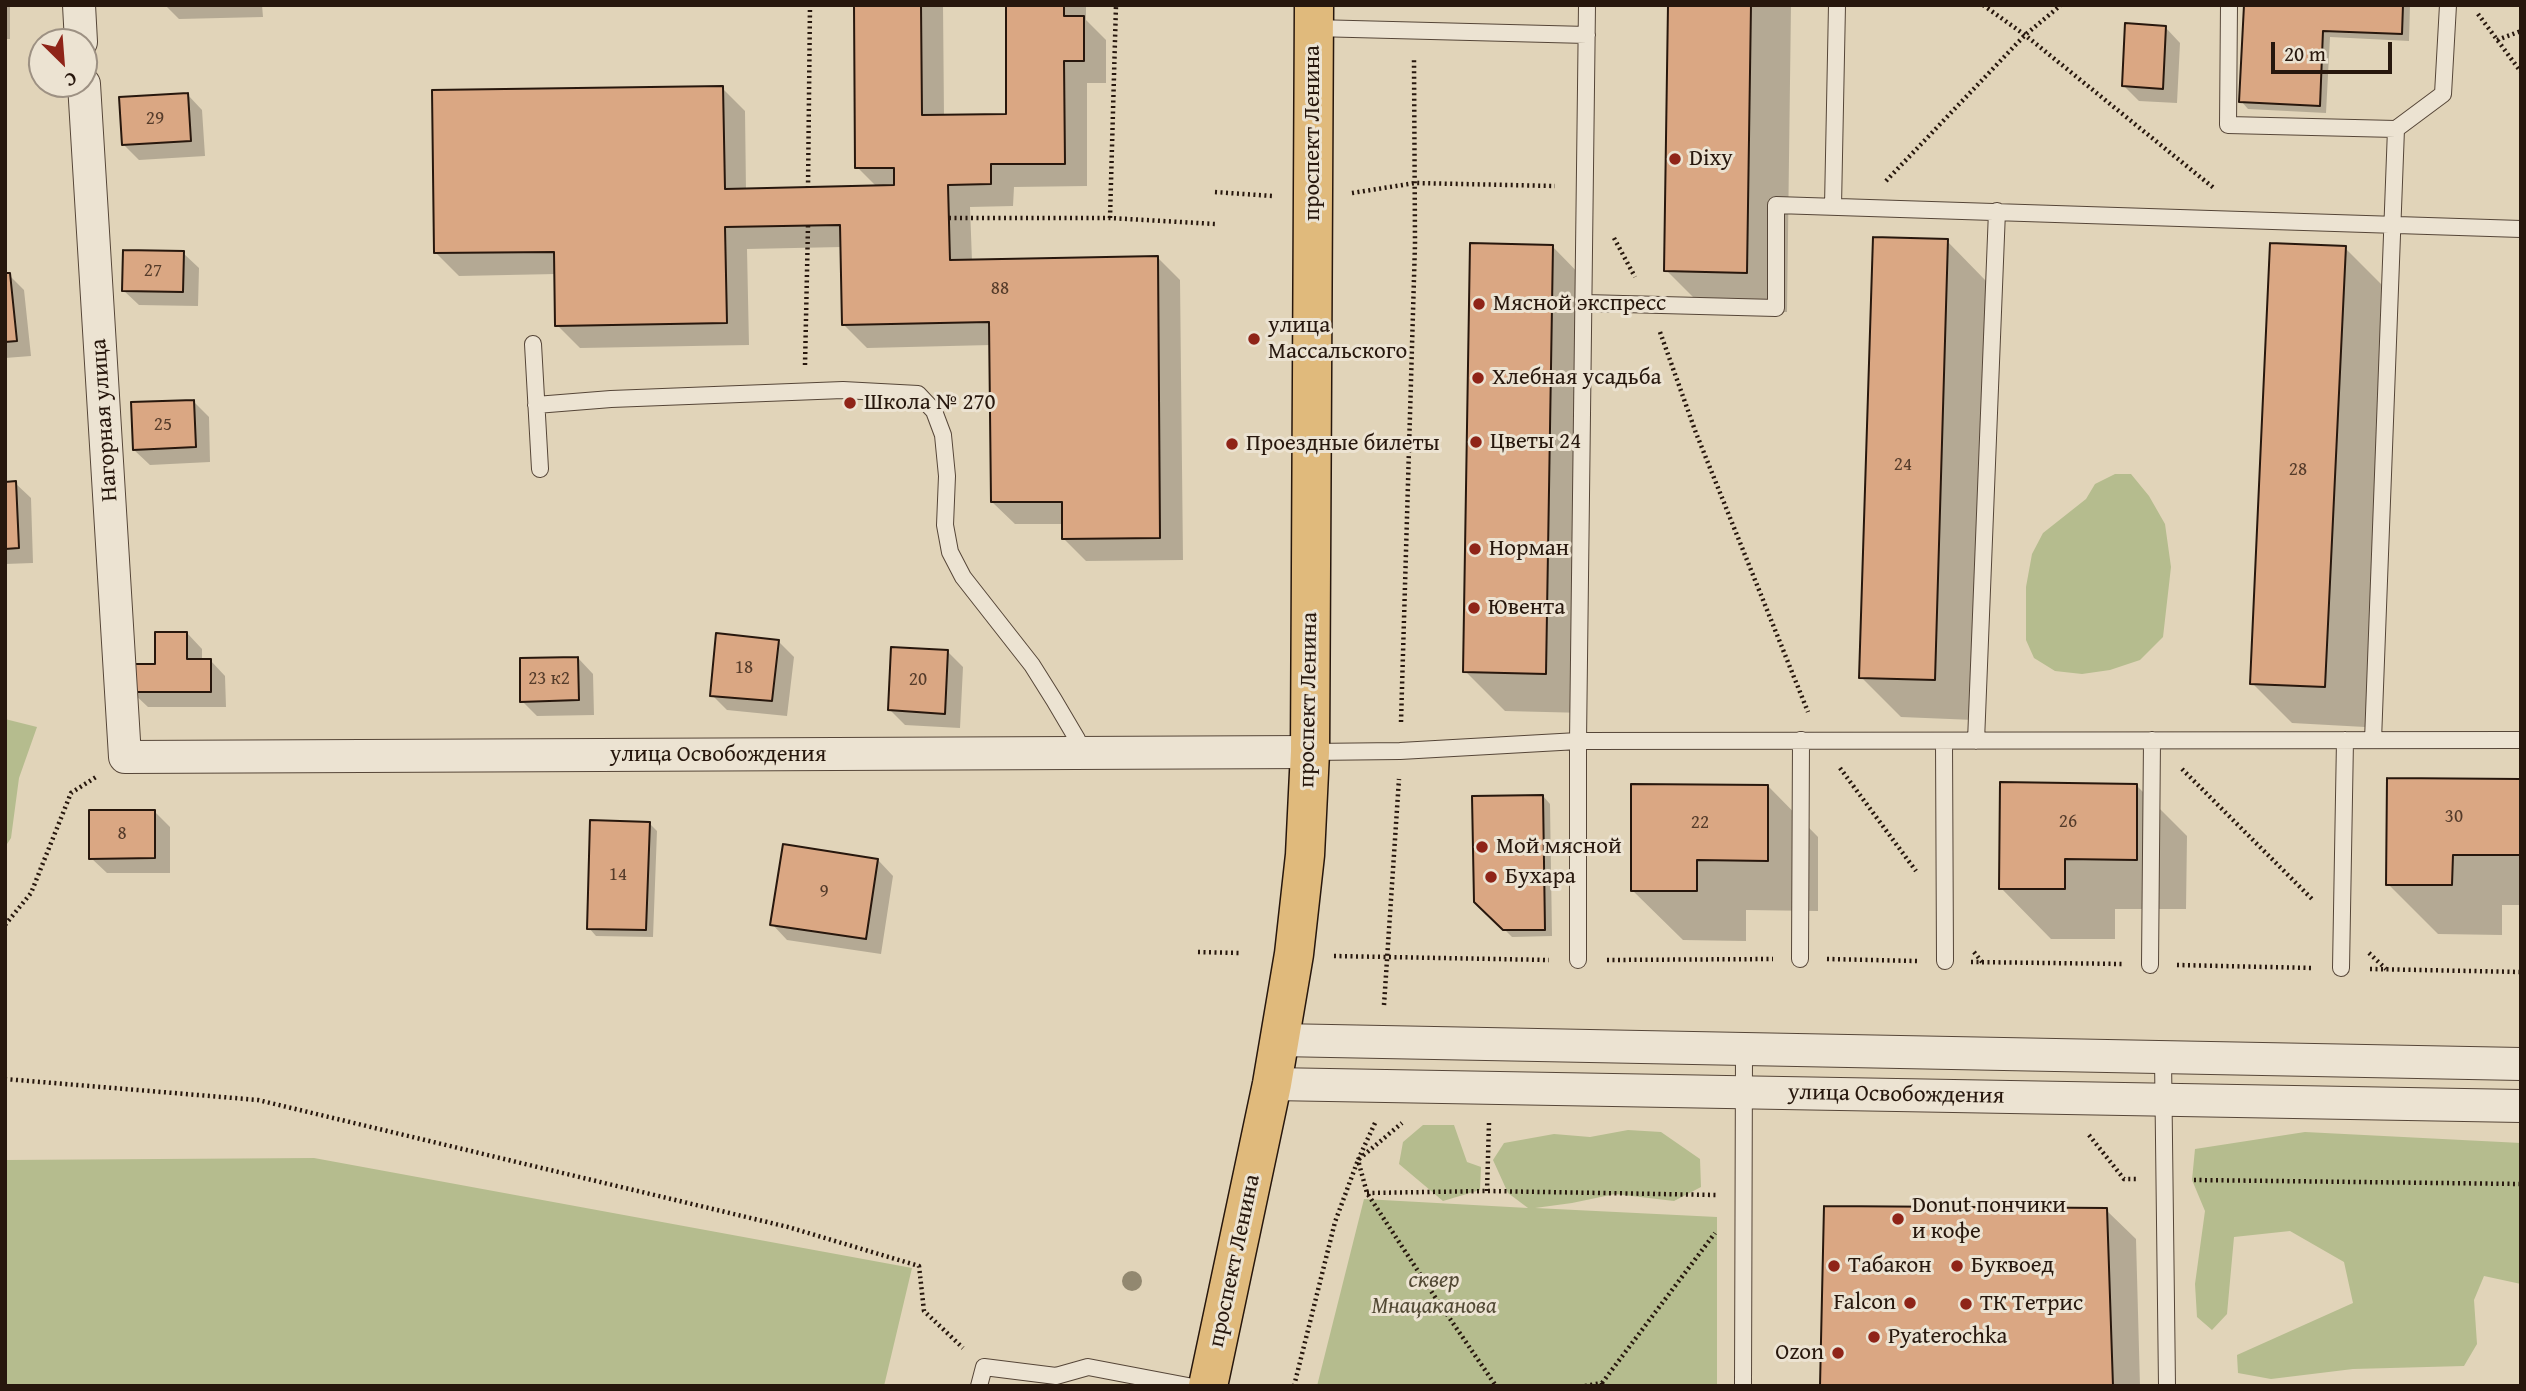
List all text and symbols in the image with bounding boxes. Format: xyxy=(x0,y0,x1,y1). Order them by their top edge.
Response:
north arrow xyxy=(28,28,98,98)
scale bar xyxy=(2274,28,2395,72)
text: 20 m xyxy=(2284,38,2326,69)
street label: проспект Ленина xyxy=(1299,45,1327,221)
text: С xyxy=(60,65,82,95)
house number: 29 xyxy=(146,108,164,130)
place label: Dixy xyxy=(1689,145,1733,173)
marker: Dixy xyxy=(1667,151,1683,167)
house number: 27 xyxy=(144,260,162,282)
house number: 88 xyxy=(991,278,1009,300)
place label: Мясной экспресс xyxy=(1493,290,1666,318)
marker: Мясной экспресс xyxy=(1471,296,1487,312)
place label: улица Массальского xyxy=(1268,312,1407,366)
marker: улица Массальского xyxy=(1246,331,1262,347)
street label: Нагорная улица xyxy=(86,338,124,502)
place label: Хлебная усадьба xyxy=(1492,364,1661,392)
marker: Хлебная усадьба xyxy=(1470,370,1486,386)
place label: Школа № 270 xyxy=(864,389,996,417)
marker: Школа № 270 xyxy=(842,395,858,411)
house number: 25 xyxy=(154,414,172,436)
place label: Цветы 24 xyxy=(1490,428,1581,456)
place label: Проездные билеты xyxy=(1246,430,1440,458)
marker: Цветы 24 xyxy=(1468,434,1484,450)
marker: Проездные билеты xyxy=(1224,436,1240,452)
house number: 24 xyxy=(1894,454,1912,476)
house number: 28 xyxy=(2289,459,2307,481)
place label: Норман xyxy=(1489,535,1569,563)
marker: Норман xyxy=(1467,541,1483,557)
place label: Ювента xyxy=(1488,594,1565,622)
marker: Ювента xyxy=(1466,600,1482,616)
street label: проспект Ленина xyxy=(1294,612,1324,788)
house number: 18 xyxy=(735,657,753,679)
house number: 23 к2 xyxy=(528,668,570,690)
house number: 20 xyxy=(909,669,927,691)
street label: улица Освобождения xyxy=(610,741,826,769)
house number: 30 xyxy=(2445,806,2463,828)
house number: 26 xyxy=(2059,811,2077,833)
house number: 22 xyxy=(1691,812,1709,834)
house number: 8 xyxy=(117,823,127,845)
place label: Мой мясной xyxy=(1496,833,1622,861)
marker: Мой мясной xyxy=(1474,839,1490,855)
place label: Бухара xyxy=(1505,863,1576,891)
house number: 14 xyxy=(609,864,627,886)
marker: Бухара xyxy=(1483,869,1499,885)
house number: 9 xyxy=(819,881,829,903)
street label: улица Освобождения xyxy=(1787,1079,2005,1111)
street label: проспект Ленина xyxy=(1203,1172,1267,1350)
place label: Donut пончики и кофе xyxy=(1912,1192,2066,1246)
marker: Donut пончики и кофе xyxy=(1890,1211,1906,1227)
place label: Табакон xyxy=(1848,1252,1932,1280)
place label: Буквоед xyxy=(1971,1252,2054,1280)
marker: Табакон xyxy=(1826,1258,1842,1274)
marker: Буквоед xyxy=(1949,1258,1965,1274)
park label: сквер Мнацаканова xyxy=(1372,1267,1496,1321)
place label: Falcon xyxy=(1834,1289,1896,1317)
place label: ТК Тетрис xyxy=(1980,1290,2083,1318)
marker: Falcon xyxy=(1902,1295,1918,1311)
marker: ТК Тетрис xyxy=(1958,1296,1974,1312)
place label: Pyaterochka xyxy=(1888,1323,2007,1351)
marker: Pyaterochka xyxy=(1866,1329,1882,1345)
place label: Ozon xyxy=(1775,1339,1824,1367)
marker: Ozon xyxy=(1830,1345,1846,1361)

